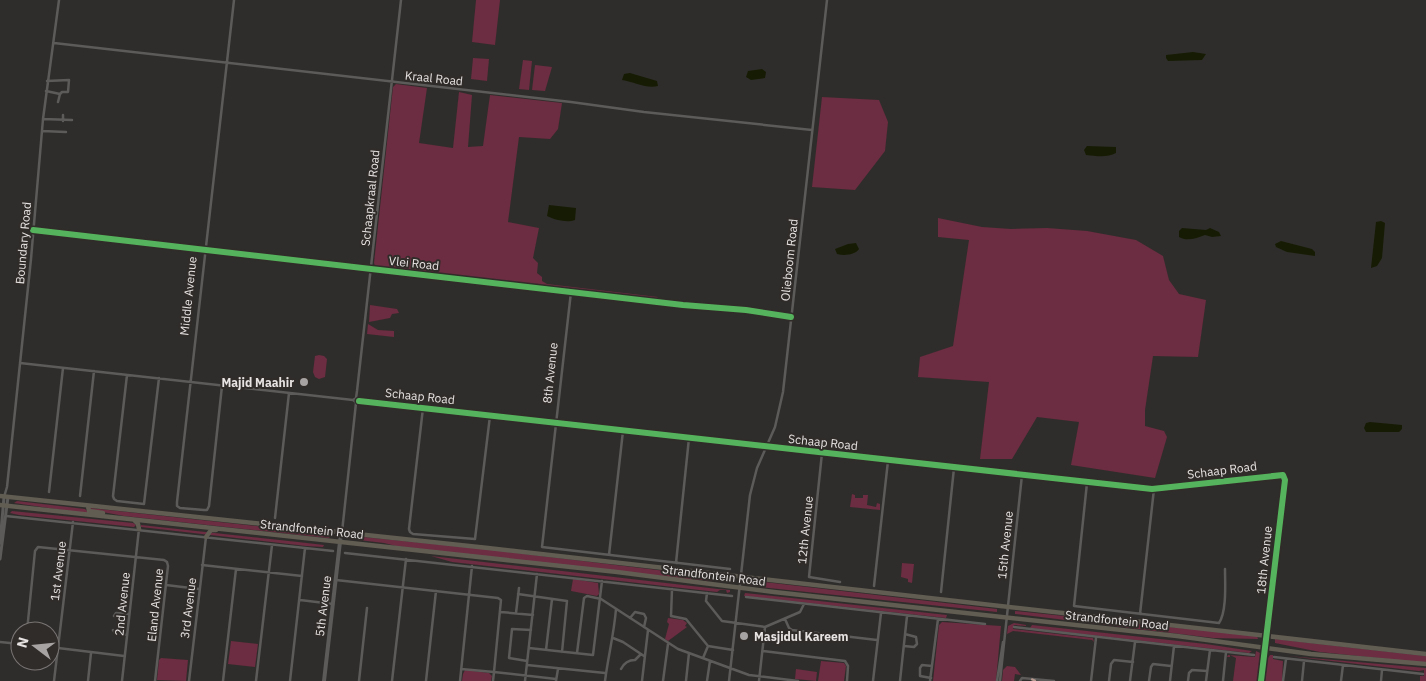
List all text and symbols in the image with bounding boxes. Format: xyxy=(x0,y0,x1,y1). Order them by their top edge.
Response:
street label: Kraal Road xyxy=(404,67,464,89)
street label: Schaapkraal Road xyxy=(357,149,383,247)
street label: Boundary Road xyxy=(12,201,34,285)
street label: Olieboom Road xyxy=(777,218,801,302)
street label: Vlei Road xyxy=(388,253,440,273)
street label: Middle Avenue xyxy=(176,255,200,336)
street label: 8th Avenue xyxy=(539,341,561,404)
place label: Majid Maahir xyxy=(221,375,294,390)
marker: Majid Maahir xyxy=(298,376,310,388)
street label: Schaap Road xyxy=(384,385,456,407)
street label: Schaap Road xyxy=(787,431,859,453)
street label: Schaap Road xyxy=(1186,458,1258,482)
street label: 12th Avenue xyxy=(794,495,816,565)
street label: 15th Avenue xyxy=(994,510,1016,580)
street label: Strandfontein Road xyxy=(259,516,365,542)
street label: 18th Avenue xyxy=(1253,525,1275,595)
street label: 1st Avenue xyxy=(47,540,69,602)
street label: Strandfontein Road xyxy=(661,561,767,589)
street label: Eland Avenue xyxy=(144,567,166,642)
street label: 2nd Avenue xyxy=(111,571,133,637)
street label: 5th Avenue xyxy=(312,574,334,637)
street label: 3rd Avenue xyxy=(177,576,199,639)
street label: Strandfontein Road xyxy=(1064,607,1170,633)
north arrow xyxy=(10,621,60,671)
place label: Masjidul Kareem xyxy=(754,629,849,644)
marker: Masjidul Kareem xyxy=(738,630,750,642)
text: N xyxy=(12,635,33,650)

